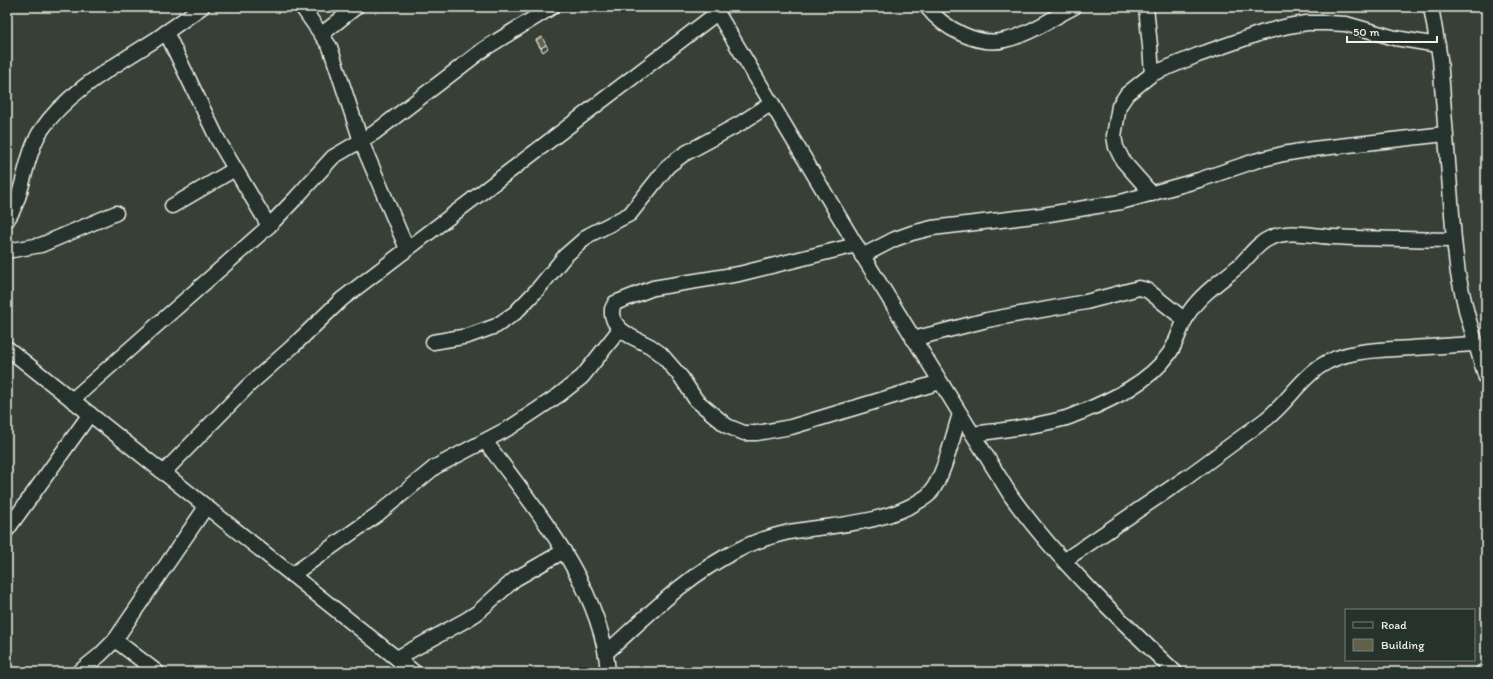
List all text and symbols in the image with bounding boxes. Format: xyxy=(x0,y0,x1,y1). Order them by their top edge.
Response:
scale bar xyxy=(1347,18,1437,44)
text: 50 m xyxy=(1353,25,1379,39)
legend xyxy=(1345,609,1475,661)
text: Road xyxy=(1381,618,1407,632)
text: Building xyxy=(1381,638,1425,652)

